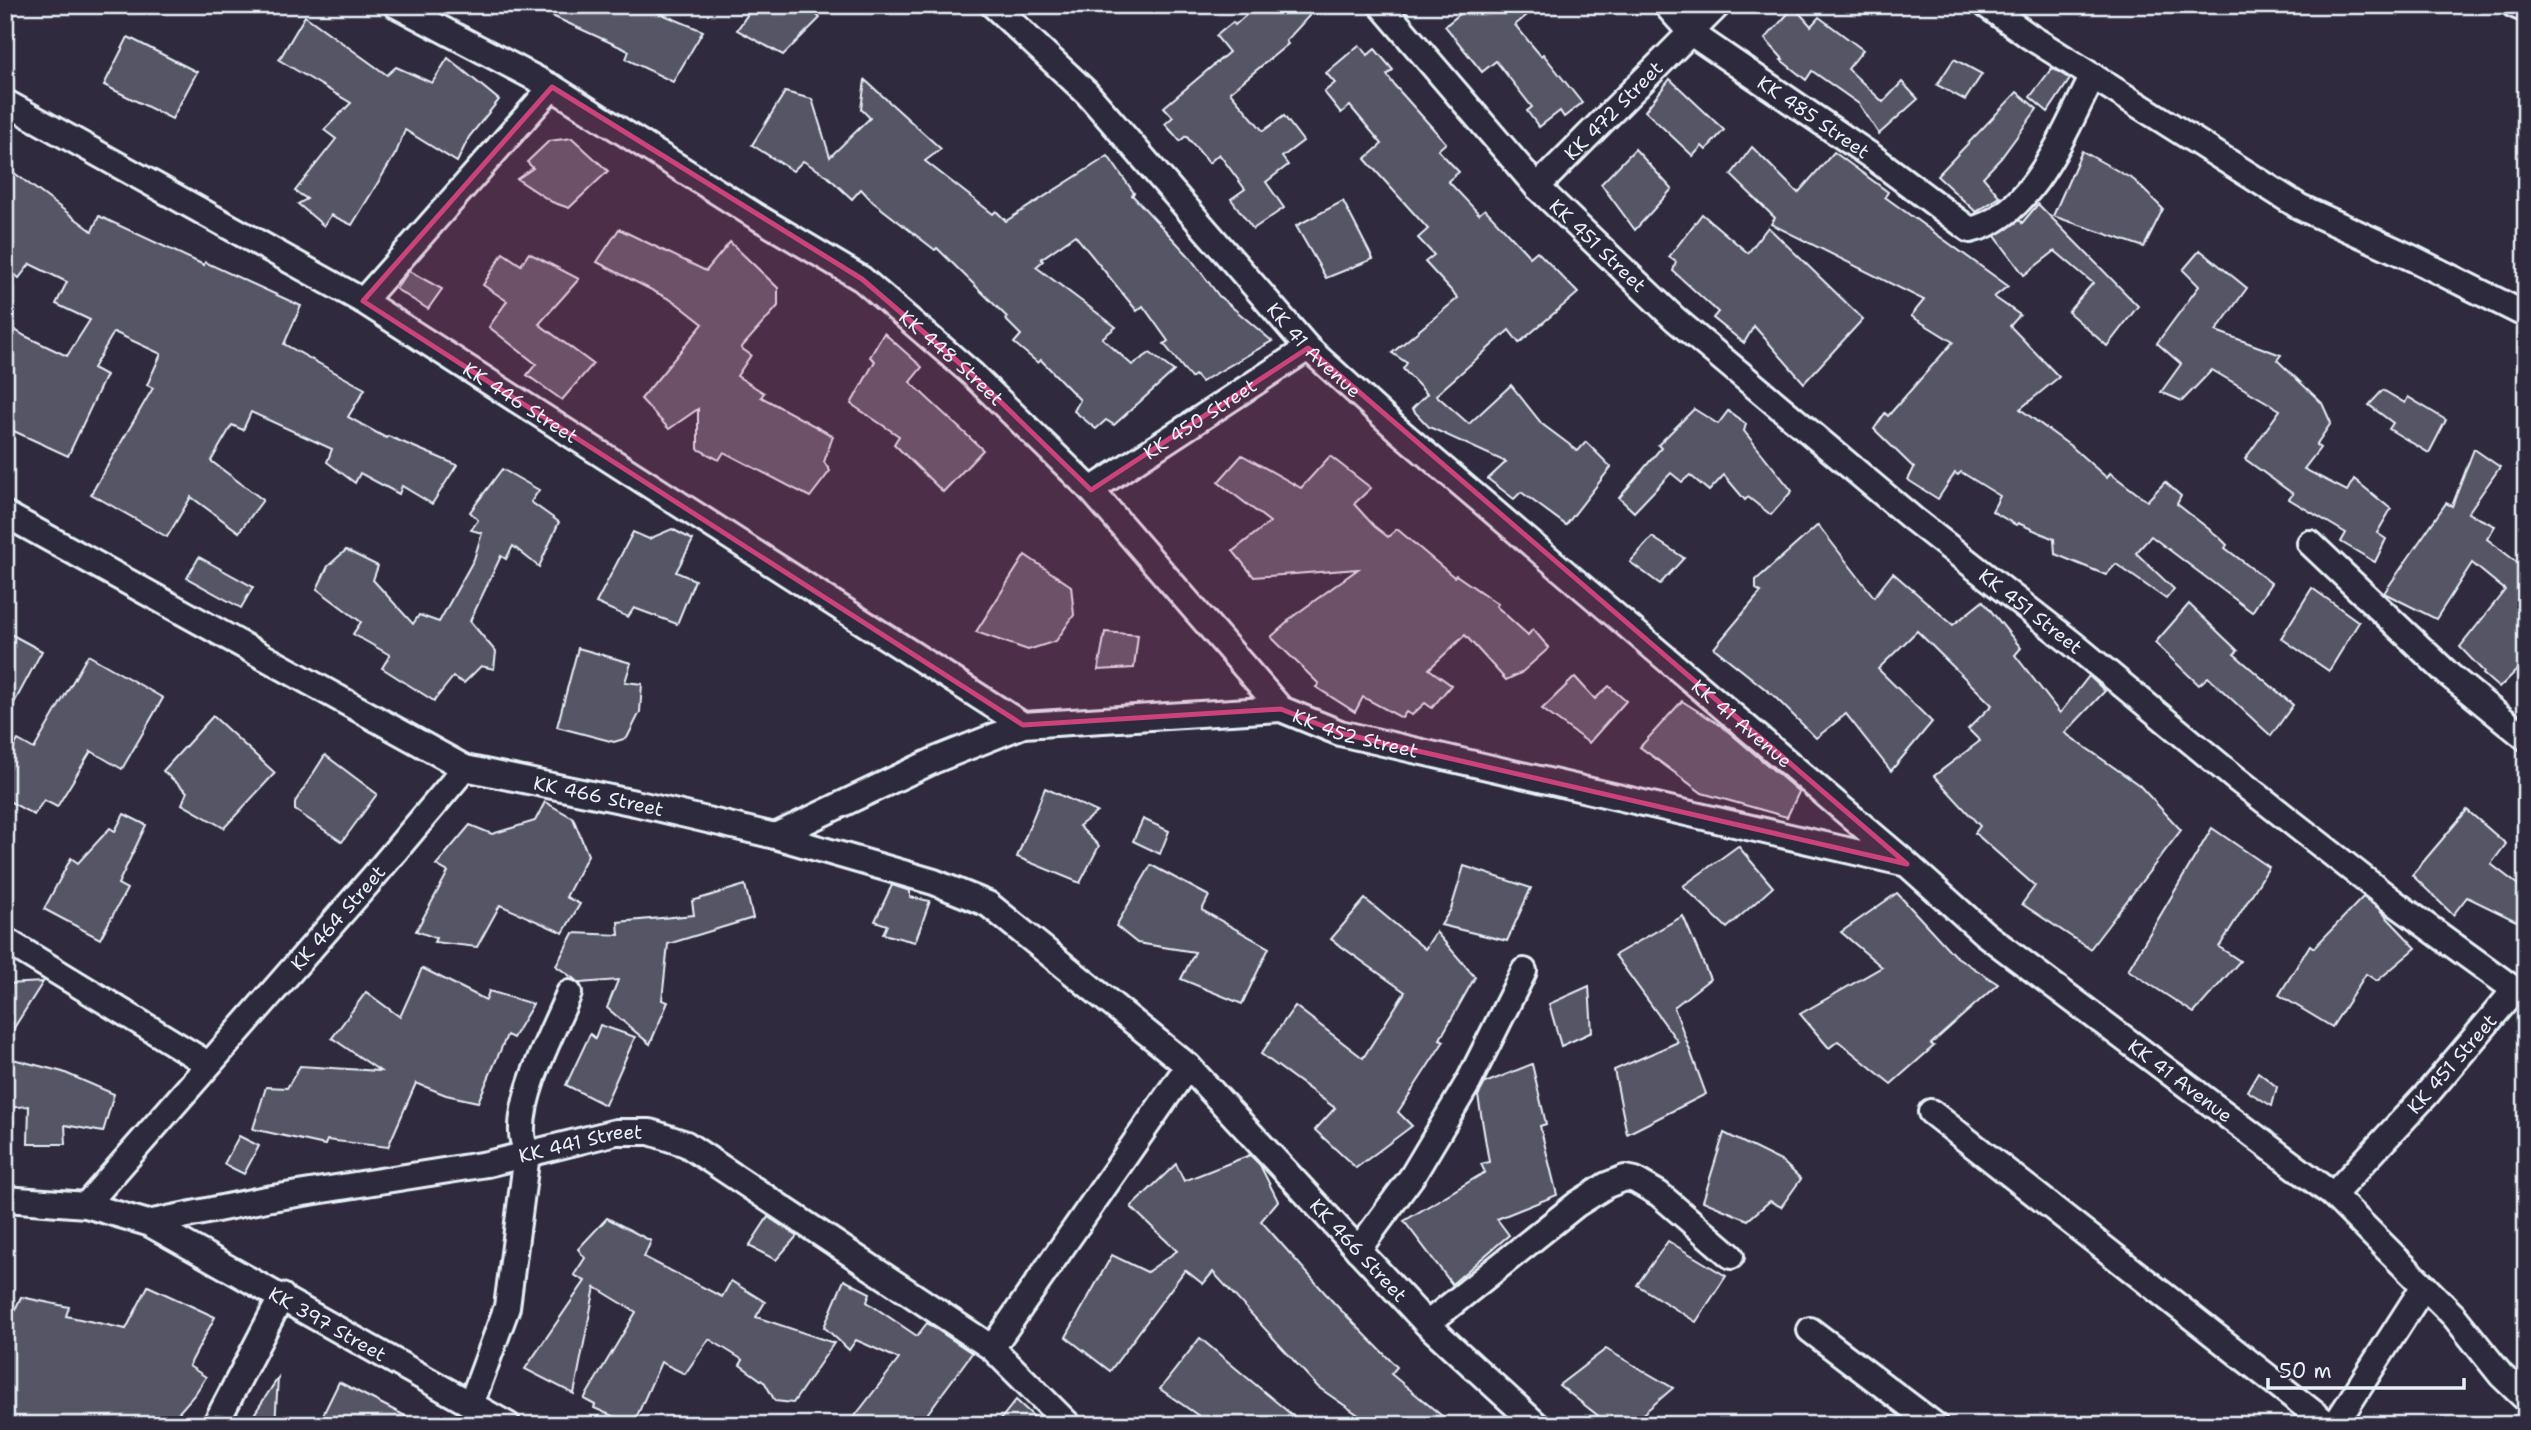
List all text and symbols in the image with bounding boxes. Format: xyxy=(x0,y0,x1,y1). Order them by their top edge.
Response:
street label: KK 472 Street xyxy=(1558,55,1668,165)
street label: KK 485 Street xyxy=(1753,70,1875,164)
street label: KK 451 Street xyxy=(1544,193,1652,297)
street label: KK 41 Avenue xyxy=(1262,297,1367,403)
street label: KK 448 Street xyxy=(894,304,1009,411)
street label: KK 446 Street xyxy=(458,356,583,449)
street label: KK 450 Street xyxy=(1138,373,1261,465)
street label: KK 451 Street xyxy=(1974,563,2088,659)
street label: KK 41 Avenue xyxy=(1686,673,1798,773)
street label: KK 452 Street xyxy=(1289,703,1421,763)
street label: KK 466 Street xyxy=(531,770,666,822)
street label: KK 464 Street xyxy=(285,860,391,976)
street label: KK 451 Street xyxy=(2402,1009,2502,1119)
street label: KK 41 Avenue xyxy=(2123,1033,2238,1128)
street label: KK 441 Street xyxy=(516,1120,642,1168)
street label: KK 466 Street xyxy=(1304,1193,1413,1307)
street label: KK 397 Street xyxy=(264,1281,391,1367)
scale bar xyxy=(2268,1346,2464,1390)
text: 50 m xyxy=(2279,1357,2332,1385)

